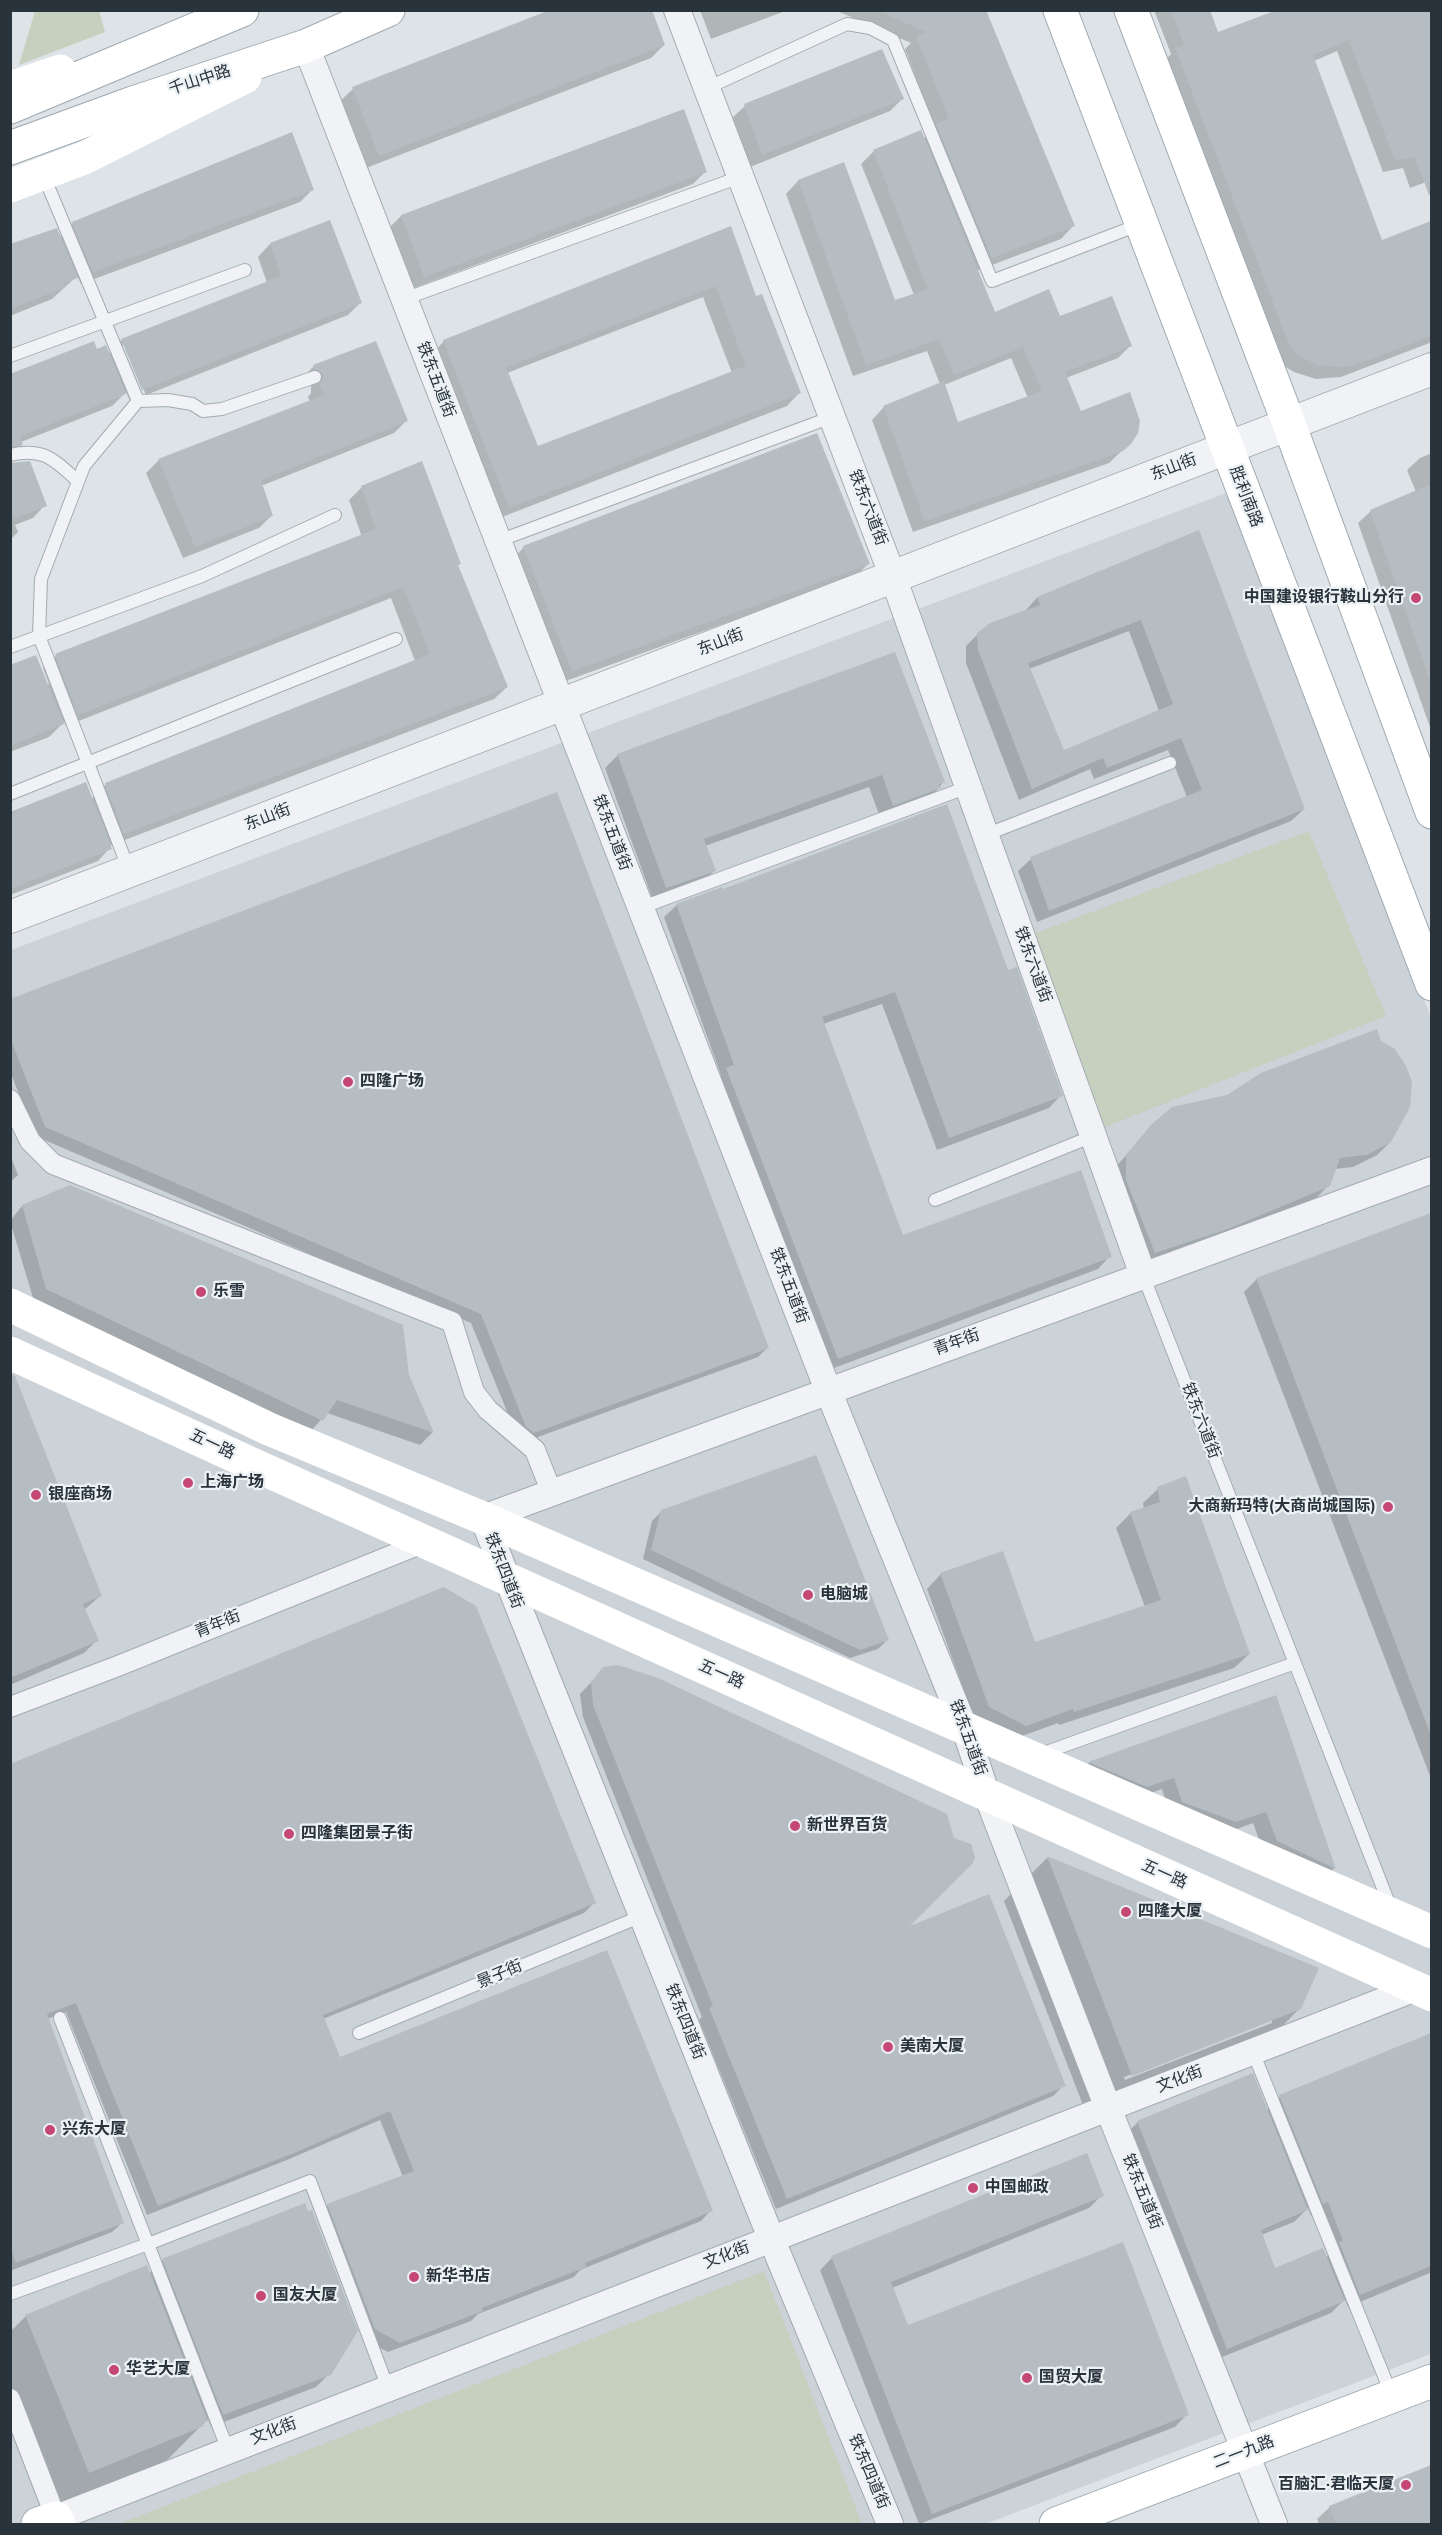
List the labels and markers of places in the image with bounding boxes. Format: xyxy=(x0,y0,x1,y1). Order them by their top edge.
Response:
place label: 中国建设银行鞍山分行 xyxy=(1244,588,1404,608)
marker: 中国建设银行鞍山分行 xyxy=(1409,591,1423,605)
place label: 四隆广场 xyxy=(360,1072,424,1092)
marker: 四隆广场 xyxy=(341,1075,355,1089)
place label: 乐雪 xyxy=(213,1282,245,1302)
marker: 乐雪 xyxy=(194,1285,208,1299)
place label: 上海广场 xyxy=(200,1473,264,1493)
marker: 上海广场 xyxy=(181,1476,195,1490)
place label: 银座商场 xyxy=(48,1485,112,1505)
marker: 银座商场 xyxy=(29,1488,43,1502)
place label: 大商新玛特(大商尚城国际) xyxy=(1189,1497,1376,1517)
marker: 大商新玛特(大商尚城国际) xyxy=(1381,1500,1395,1514)
place label: 电脑城 xyxy=(820,1585,868,1605)
marker: 电脑城 xyxy=(801,1588,815,1602)
place label: 新世界百货 xyxy=(807,1816,887,1836)
marker: 新世界百货 xyxy=(788,1819,802,1833)
place label: 四隆集团景子街 xyxy=(301,1824,413,1844)
marker: 四隆集团景子街 xyxy=(282,1827,296,1841)
place label: 四隆大厦 xyxy=(1138,1902,1202,1922)
marker: 四隆大厦 xyxy=(1119,1905,1133,1919)
place label: 美南大厦 xyxy=(900,2037,964,2057)
marker: 美南大厦 xyxy=(881,2040,895,2054)
place label: 兴东大厦 xyxy=(62,2120,126,2140)
marker: 兴东大厦 xyxy=(43,2123,57,2137)
place label: 中国邮政 xyxy=(985,2178,1049,2198)
marker: 中国邮政 xyxy=(966,2181,980,2195)
place label: 新华书店 xyxy=(426,2267,490,2287)
marker: 新华书店 xyxy=(407,2270,421,2284)
place label: 国友大厦 xyxy=(273,2286,337,2306)
marker: 国友大厦 xyxy=(254,2289,268,2303)
place label: 华艺大厦 xyxy=(126,2360,190,2380)
marker: 华艺大厦 xyxy=(107,2363,121,2377)
place label: 国贸大厦 xyxy=(1039,2368,1103,2388)
marker: 国贸大厦 xyxy=(1020,2371,1034,2385)
place label: 百脑汇·君临天厦 xyxy=(1278,2475,1394,2495)
marker: 百脑汇·君临天厦 xyxy=(1399,2478,1413,2492)

